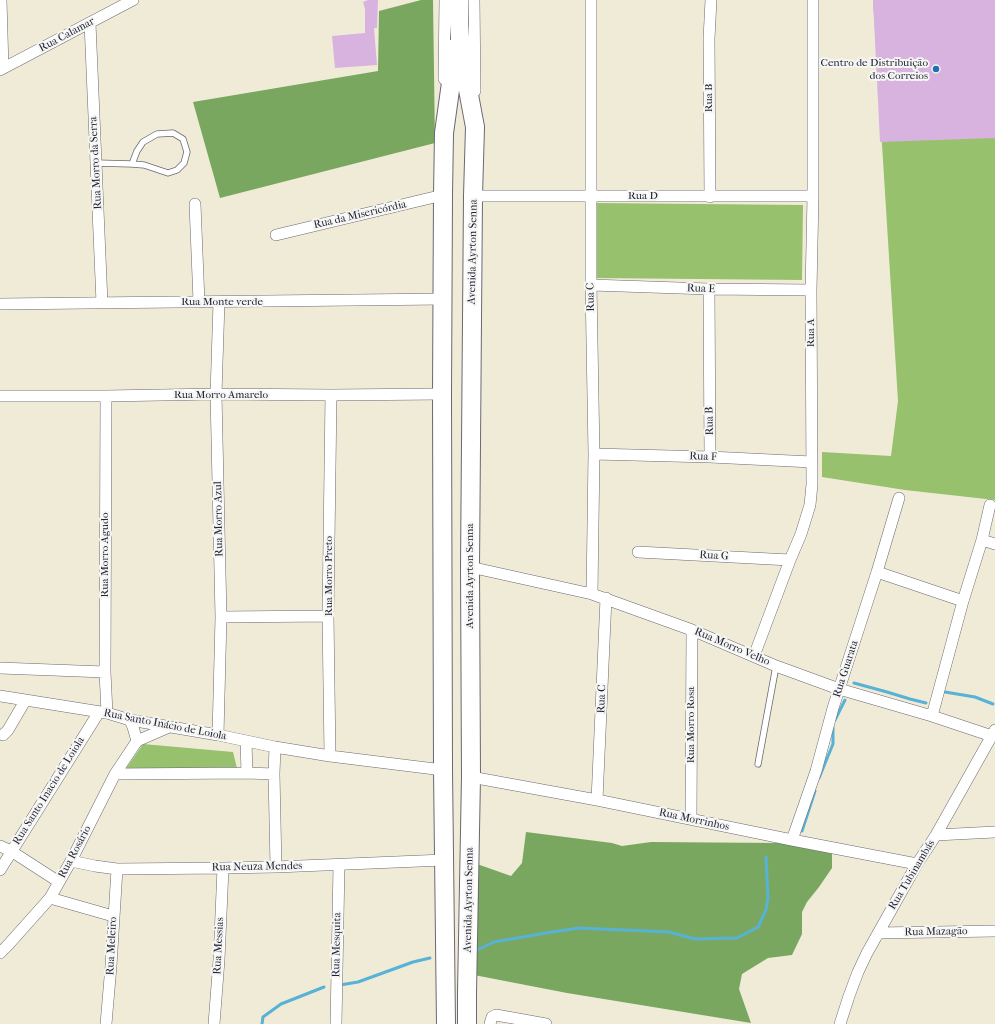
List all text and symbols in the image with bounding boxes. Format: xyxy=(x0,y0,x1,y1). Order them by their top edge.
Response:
street label: Rua Calamar xyxy=(37,15,97,55)
place label: Centro de Distribuição dos Correios xyxy=(821,56,928,82)
marker: Centro de Distribuição dos Correios xyxy=(931,64,941,74)
street label: Rua B xyxy=(702,84,716,112)
street label: Rua Morro da Serra xyxy=(87,116,105,210)
street label: Rua D xyxy=(628,189,658,203)
street label: Rua da Misericórdia xyxy=(312,198,408,232)
street label: Avenida Ayrton Senna xyxy=(465,199,481,305)
street label: Rua C xyxy=(584,282,598,312)
street label: Rua E xyxy=(687,282,715,296)
street label: Rua Monte verde xyxy=(181,295,263,309)
street label: Rua A xyxy=(804,319,818,347)
street label: Rua Morro Amarelo xyxy=(174,388,268,402)
street label: Rua B xyxy=(703,407,717,435)
street label: Rua F xyxy=(689,450,717,464)
street label: Rua Morro Azul xyxy=(212,481,226,557)
street label: Rua Morro Agudo xyxy=(98,512,112,598)
street label: Avenida Ayrton Senna xyxy=(463,523,477,629)
street label: Rua Morro Preto xyxy=(322,536,336,616)
street label: Rua G xyxy=(699,549,729,563)
street label: Rua Morro Velho xyxy=(692,625,772,669)
street label: Rua Guarata xyxy=(831,639,861,699)
street label: Rua C xyxy=(595,684,609,714)
street label: Rua Morro Rosa xyxy=(684,687,698,763)
street label: Rua Santo Inácio de Loiola xyxy=(102,707,228,743)
street label: Rua Santo Inacio de Loiola xyxy=(10,735,88,847)
street label: Rua Morrinhos xyxy=(658,806,730,834)
street label: Rua Rosário xyxy=(56,824,94,880)
street label: Rua Tubinambás xyxy=(886,838,938,912)
street label: Avenida Ayrton Senna xyxy=(461,847,477,953)
street label: Rua Neuza Mendes xyxy=(212,860,302,874)
street label: Rua Mesquita xyxy=(330,912,344,978)
street label: Rua Meleiro xyxy=(104,916,120,976)
street label: Rua Messias xyxy=(211,917,227,975)
street label: Rua Mazagão xyxy=(904,925,968,939)

